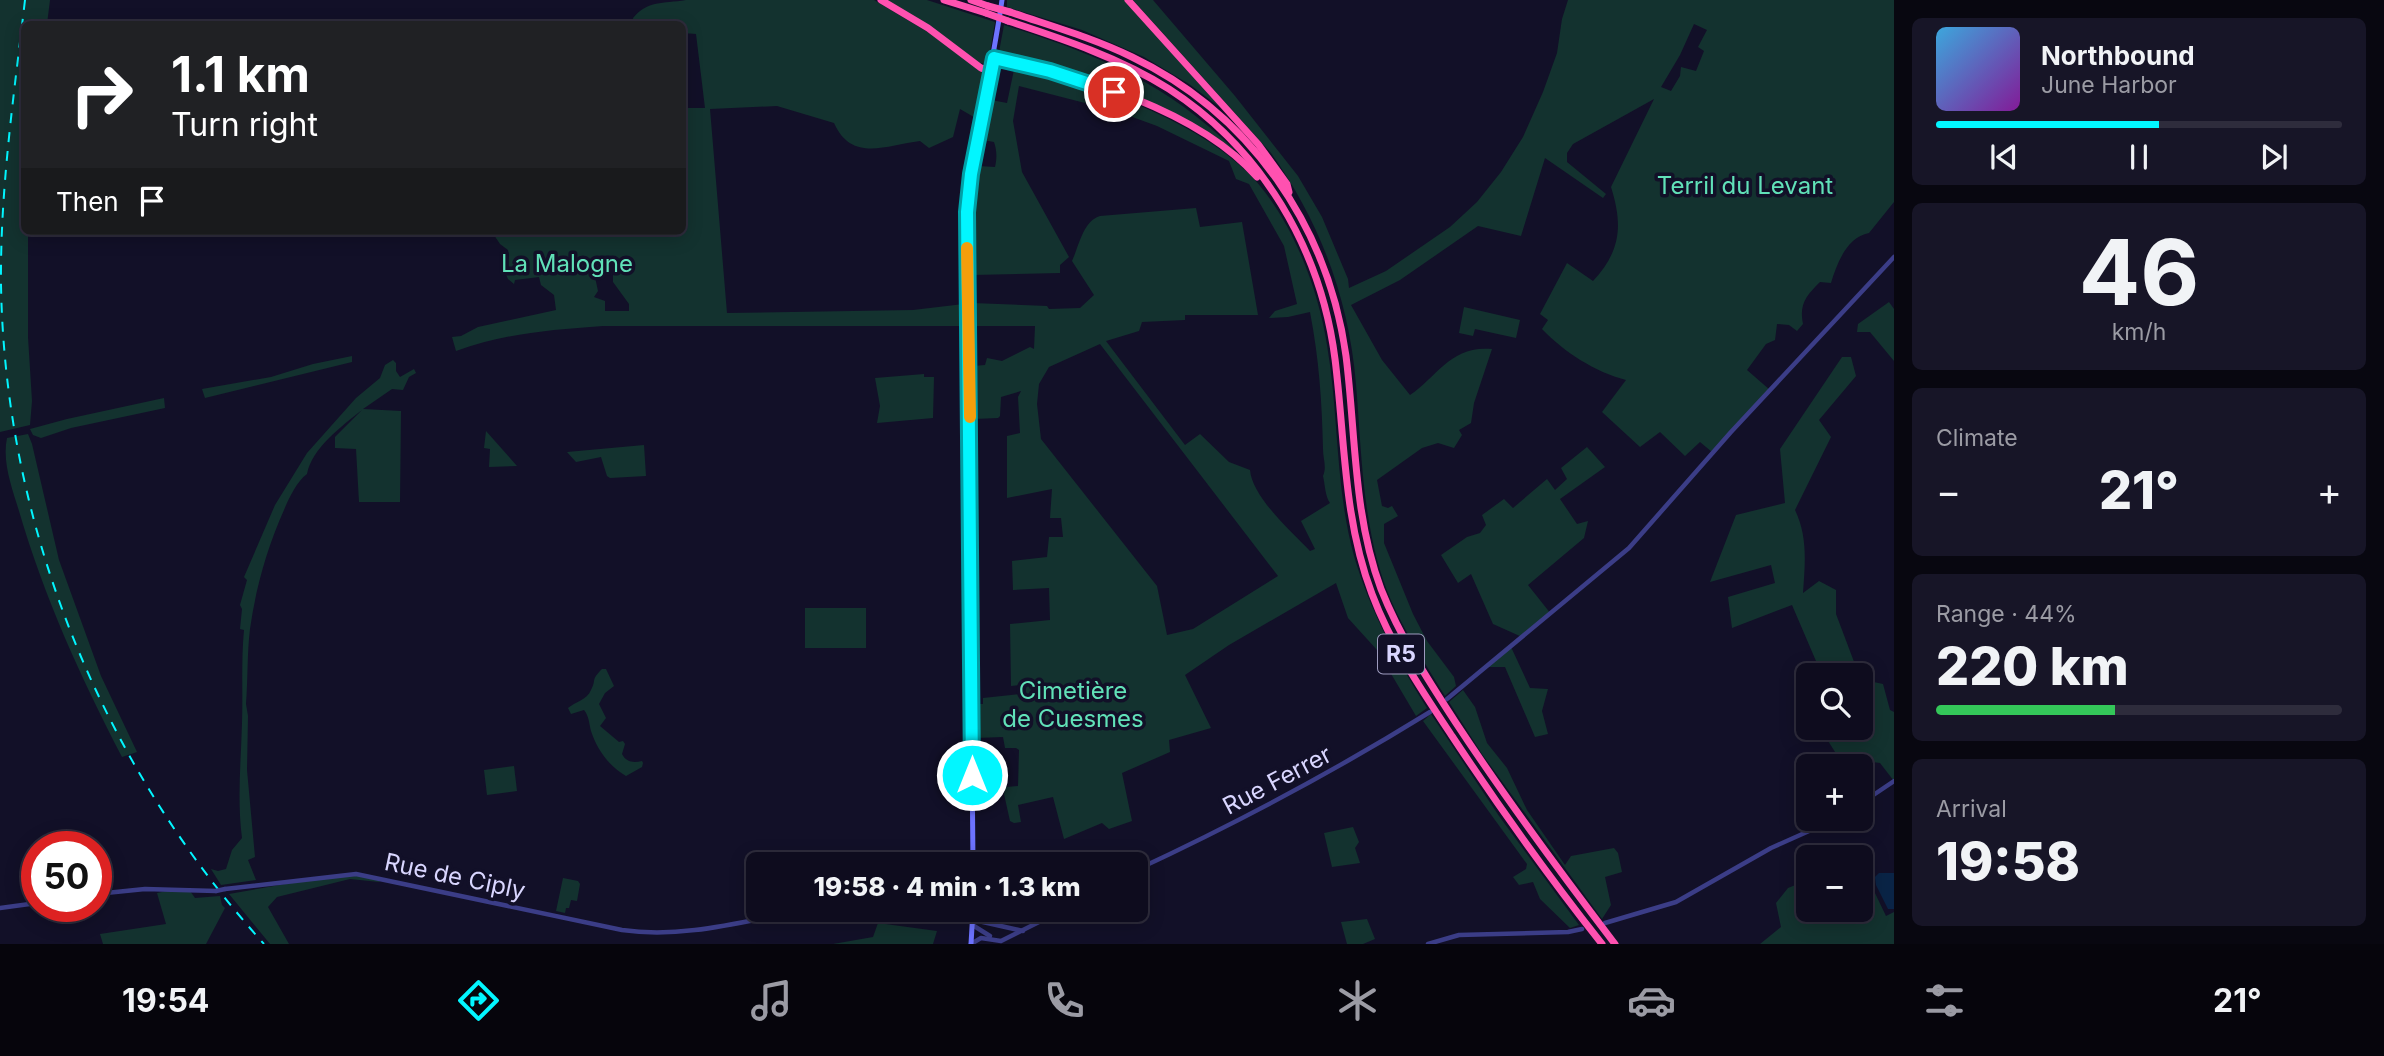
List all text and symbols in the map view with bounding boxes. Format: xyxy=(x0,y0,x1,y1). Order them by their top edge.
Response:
text: Northbound xyxy=(2041,40,2195,71)
text: 1.1 km xyxy=(171,45,310,104)
icon: right xyxy=(56,49,147,140)
pin xyxy=(1084,62,1144,122)
text: June Harbor xyxy=(2041,71,2177,99)
icon: arrive xyxy=(1095,73,1133,111)
text: Turn right xyxy=(171,105,318,144)
icon: previous xyxy=(1985,138,2023,176)
icon: pause xyxy=(2120,138,2158,176)
icon: next xyxy=(2255,138,2293,176)
park label: Terril du Levant xyxy=(1657,171,1833,200)
icon: arrive xyxy=(133,182,171,220)
text: Then xyxy=(56,186,119,217)
text: 46 xyxy=(2079,217,2199,327)
park label: La Malogne xyxy=(501,249,633,278)
text: km/h xyxy=(2112,318,2166,346)
text: Climate xyxy=(1936,424,2018,452)
text: 21° xyxy=(2099,459,2179,522)
text: − xyxy=(1936,468,1961,514)
text: + xyxy=(2317,468,2342,514)
text: Range · 44% xyxy=(1936,600,2077,628)
road number: R5 xyxy=(1378,634,1424,674)
text: 220 km xyxy=(1936,635,2129,698)
map controls xyxy=(1796,663,1873,922)
button: search xyxy=(1796,663,1873,740)
park label: Cimetière de Cuesmes xyxy=(1002,676,1144,733)
position arrow xyxy=(935,738,1009,812)
street label: Rue Ferrer xyxy=(1218,739,1336,821)
button: + xyxy=(1796,754,1873,831)
text: Arrival xyxy=(1936,795,2007,823)
text: 19:58 xyxy=(1936,830,2080,893)
speed limit sign: 50 xyxy=(21,831,112,922)
button: − xyxy=(1796,845,1873,922)
street label: Rue de Ciply xyxy=(382,847,528,905)
text: 19:58 · 4 min · 1.3 km xyxy=(813,871,1081,902)
icon: directions xyxy=(454,976,503,1025)
icon: music xyxy=(747,976,796,1025)
icon: phone xyxy=(1040,976,1089,1025)
icon: climate xyxy=(1333,976,1382,1025)
icon: car xyxy=(1627,976,1676,1025)
icon: filters xyxy=(1920,976,1969,1025)
text: 19:54 xyxy=(122,981,209,1020)
text: 21° xyxy=(2213,981,2262,1020)

